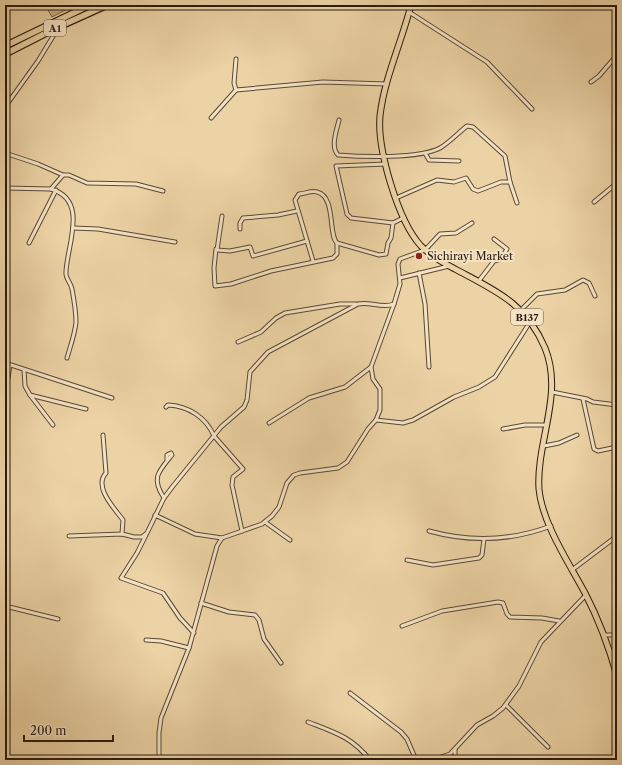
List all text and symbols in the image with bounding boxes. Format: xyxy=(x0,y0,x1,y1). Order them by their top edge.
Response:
road number: A1 xyxy=(44,20,66,36)
place label: Sichirayi Market xyxy=(427,249,513,263)
marker: Sichirayi Market xyxy=(414,251,424,261)
road number: B137 xyxy=(511,309,543,325)
scale bar xyxy=(24,717,113,743)
text: 200 m xyxy=(30,723,67,738)

